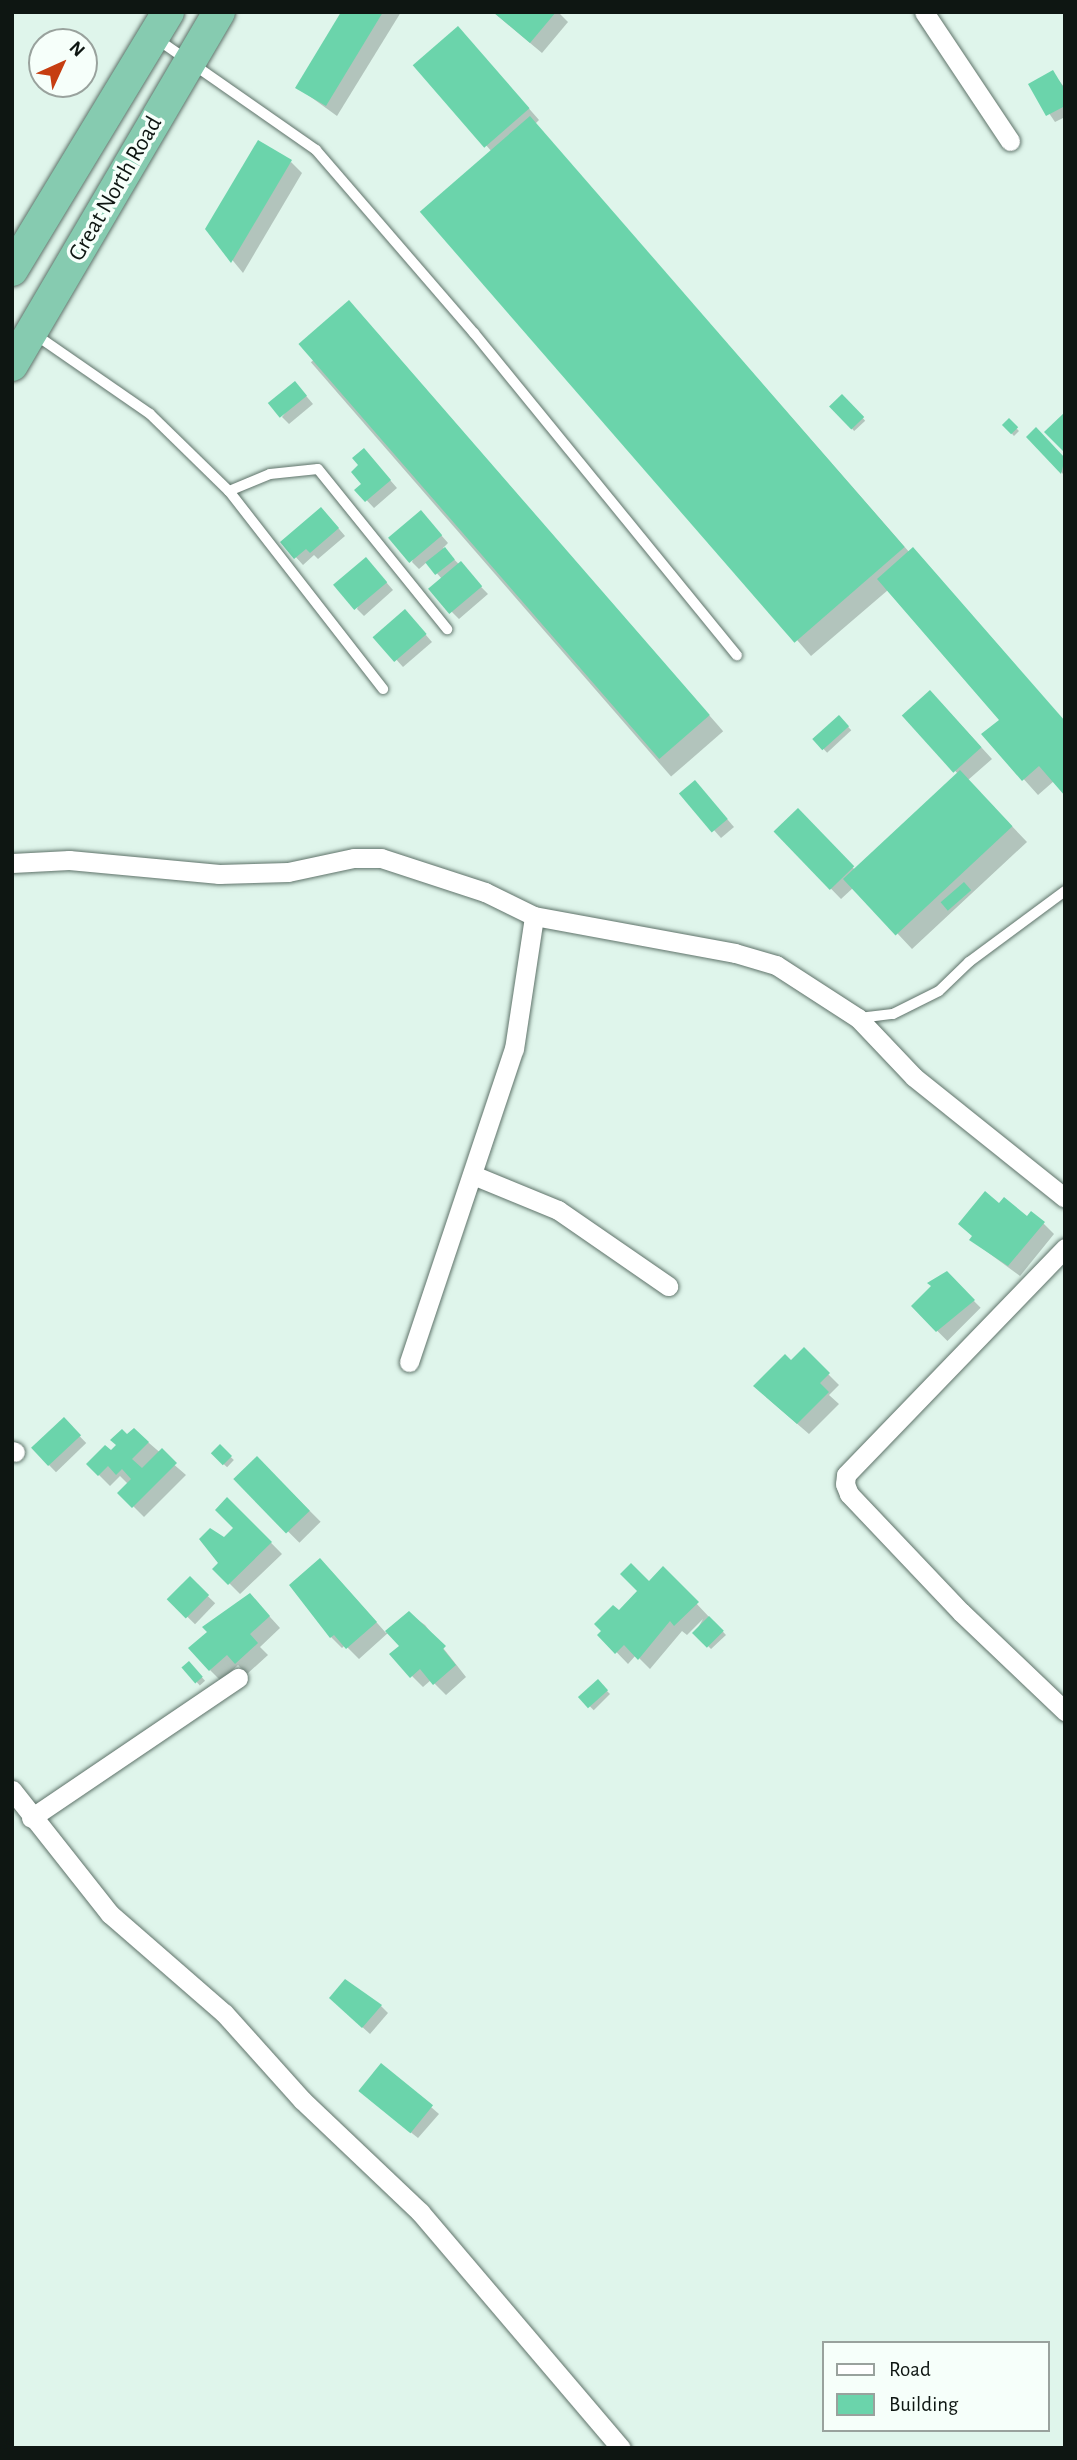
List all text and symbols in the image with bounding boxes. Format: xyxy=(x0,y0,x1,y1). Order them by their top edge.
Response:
north arrow xyxy=(28,28,98,98)
text: N xyxy=(65,38,88,61)
street label: Great North Road xyxy=(63,111,169,267)
legend xyxy=(822,2341,1049,2432)
text: Road xyxy=(889,2359,931,2380)
text: Building xyxy=(889,2394,958,2415)

